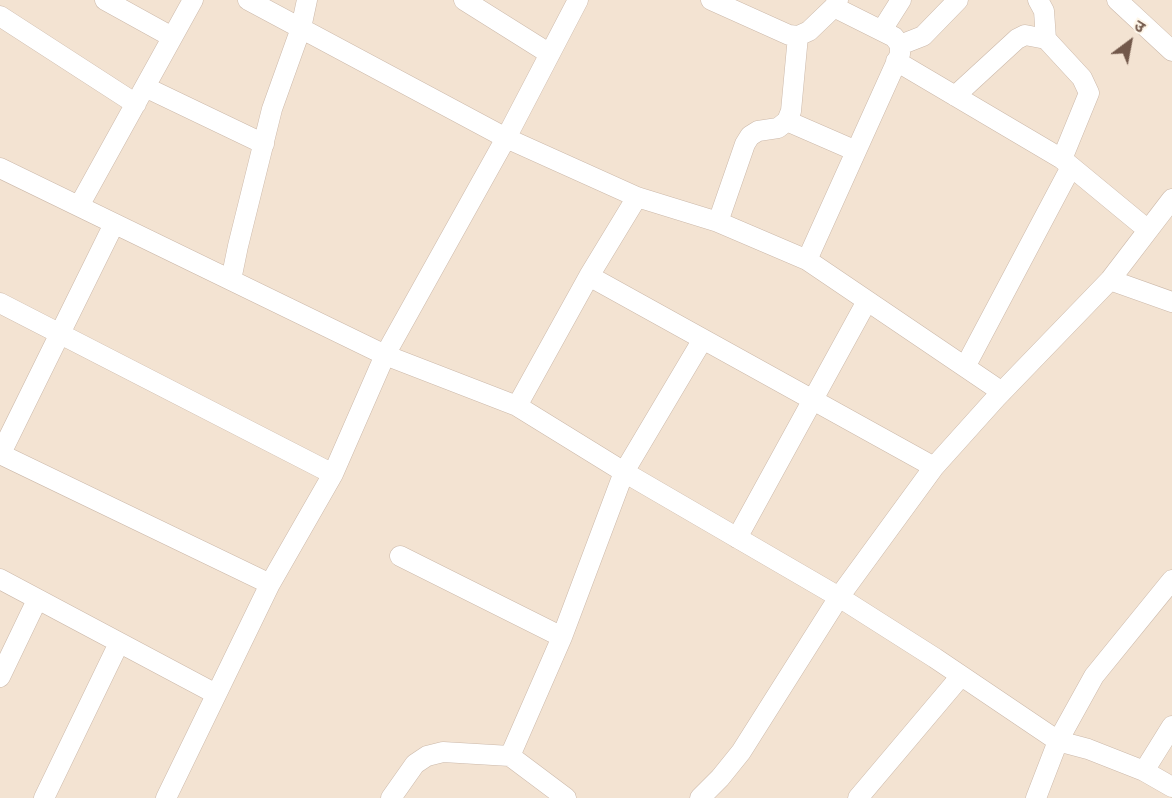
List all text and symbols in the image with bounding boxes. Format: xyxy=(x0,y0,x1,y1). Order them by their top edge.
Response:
north arrow xyxy=(1100,12,1160,72)
text: उ xyxy=(1130,15,1149,39)

